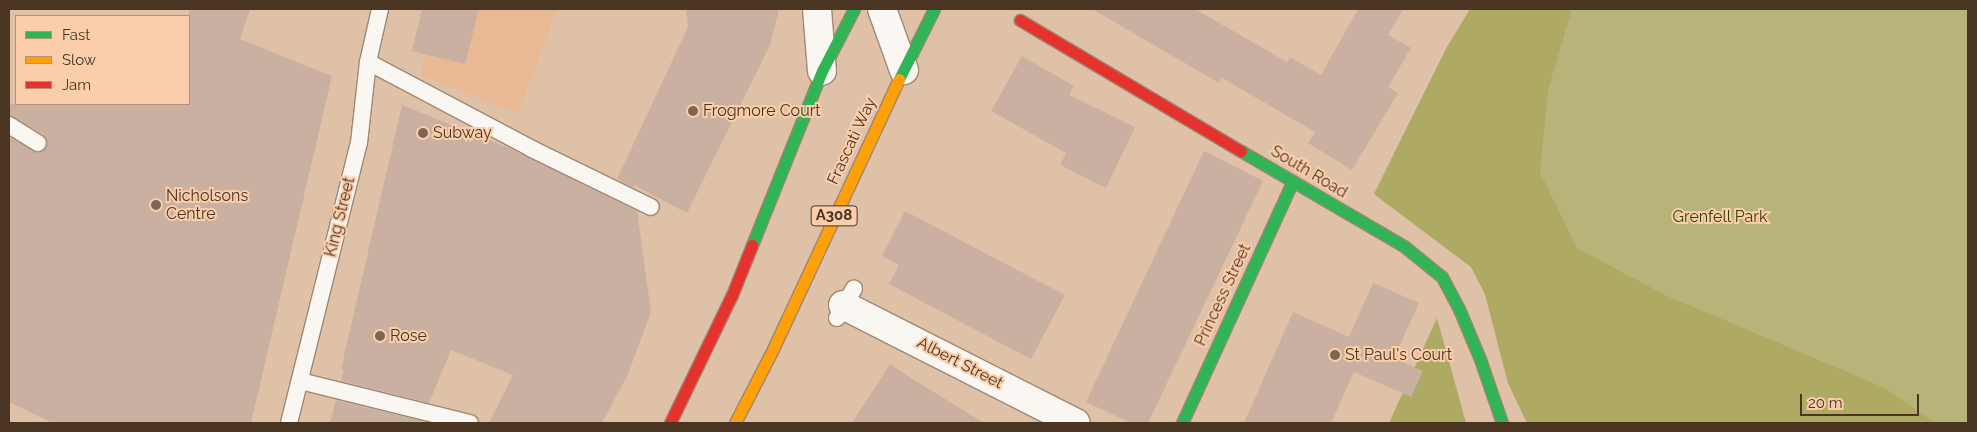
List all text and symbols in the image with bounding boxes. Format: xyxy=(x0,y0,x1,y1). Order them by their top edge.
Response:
legend xyxy=(15,15,190,105)
text: Fast xyxy=(62,26,90,44)
text: Slow xyxy=(62,51,96,69)
text: Jam xyxy=(62,76,91,94)
street label: Frascati Way xyxy=(823,94,881,188)
place label: Frogmore Court xyxy=(703,101,821,121)
marker: Frogmore Court xyxy=(687,105,699,117)
place label: Subway xyxy=(433,123,492,143)
marker: Subway xyxy=(417,127,429,139)
street label: South Road xyxy=(1267,142,1351,202)
street label: King Street xyxy=(321,175,359,259)
place label: Nicholsons Centre xyxy=(166,186,248,224)
marker: Nicholsons Centre xyxy=(150,199,162,211)
road number: A308 xyxy=(810,204,858,228)
park label: Grenfell Park xyxy=(1672,207,1768,227)
street label: Princess Street xyxy=(1191,241,1255,349)
place label: Rose xyxy=(390,326,427,346)
marker: Rose xyxy=(374,330,386,342)
street label: Albert Street xyxy=(914,333,1006,393)
place label: St Paul's Court xyxy=(1345,345,1452,365)
marker: St Paul's Court xyxy=(1329,349,1341,361)
scale bar xyxy=(1802,384,1921,416)
text: 20 m xyxy=(1808,394,1843,412)

